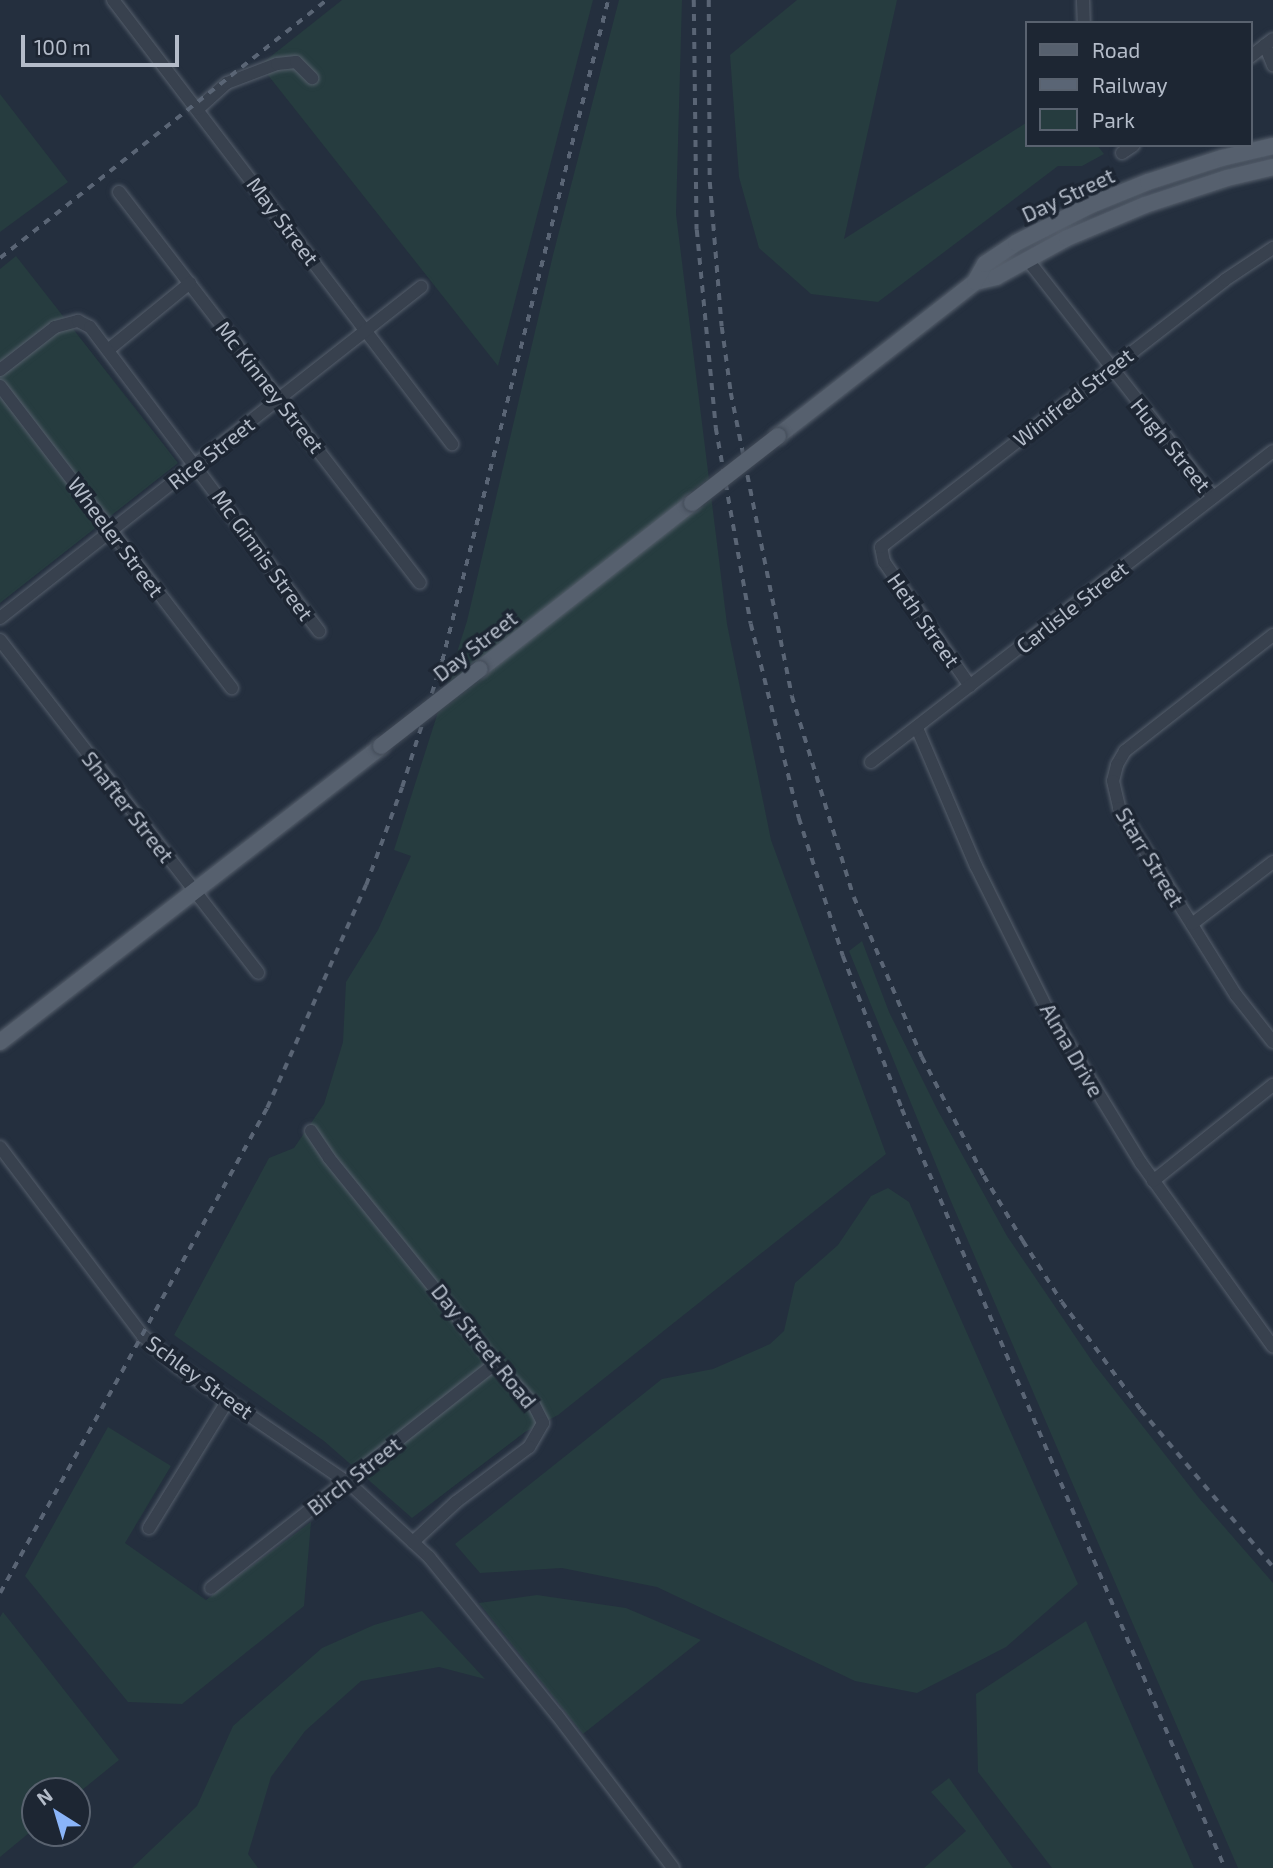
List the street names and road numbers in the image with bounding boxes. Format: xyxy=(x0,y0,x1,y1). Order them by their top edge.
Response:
street label: Day Street xyxy=(1018,163,1118,227)
street label: May Street xyxy=(242,172,324,270)
street label: Mc Kinney Street xyxy=(211,316,329,458)
street label: Winifred Street xyxy=(1008,342,1138,452)
street label: Hugh Street xyxy=(1126,393,1216,497)
street label: Rice Street xyxy=(163,411,259,495)
street label: Wheeler Street xyxy=(63,472,169,602)
street label: Mc Ginnis Street xyxy=(207,485,319,625)
street label: Carlisle Street xyxy=(1011,556,1133,658)
street label: Heth Street xyxy=(883,568,965,672)
street label: Day Street xyxy=(428,605,522,687)
street label: Shafter Street xyxy=(77,746,179,868)
street label: Starr Street xyxy=(1111,803,1189,911)
street label: Alma Drive xyxy=(1035,999,1109,1101)
street label: Day Street Road xyxy=(426,1279,542,1413)
street label: Schley Street xyxy=(142,1330,258,1424)
street label: Birch Street xyxy=(302,1432,406,1520)

